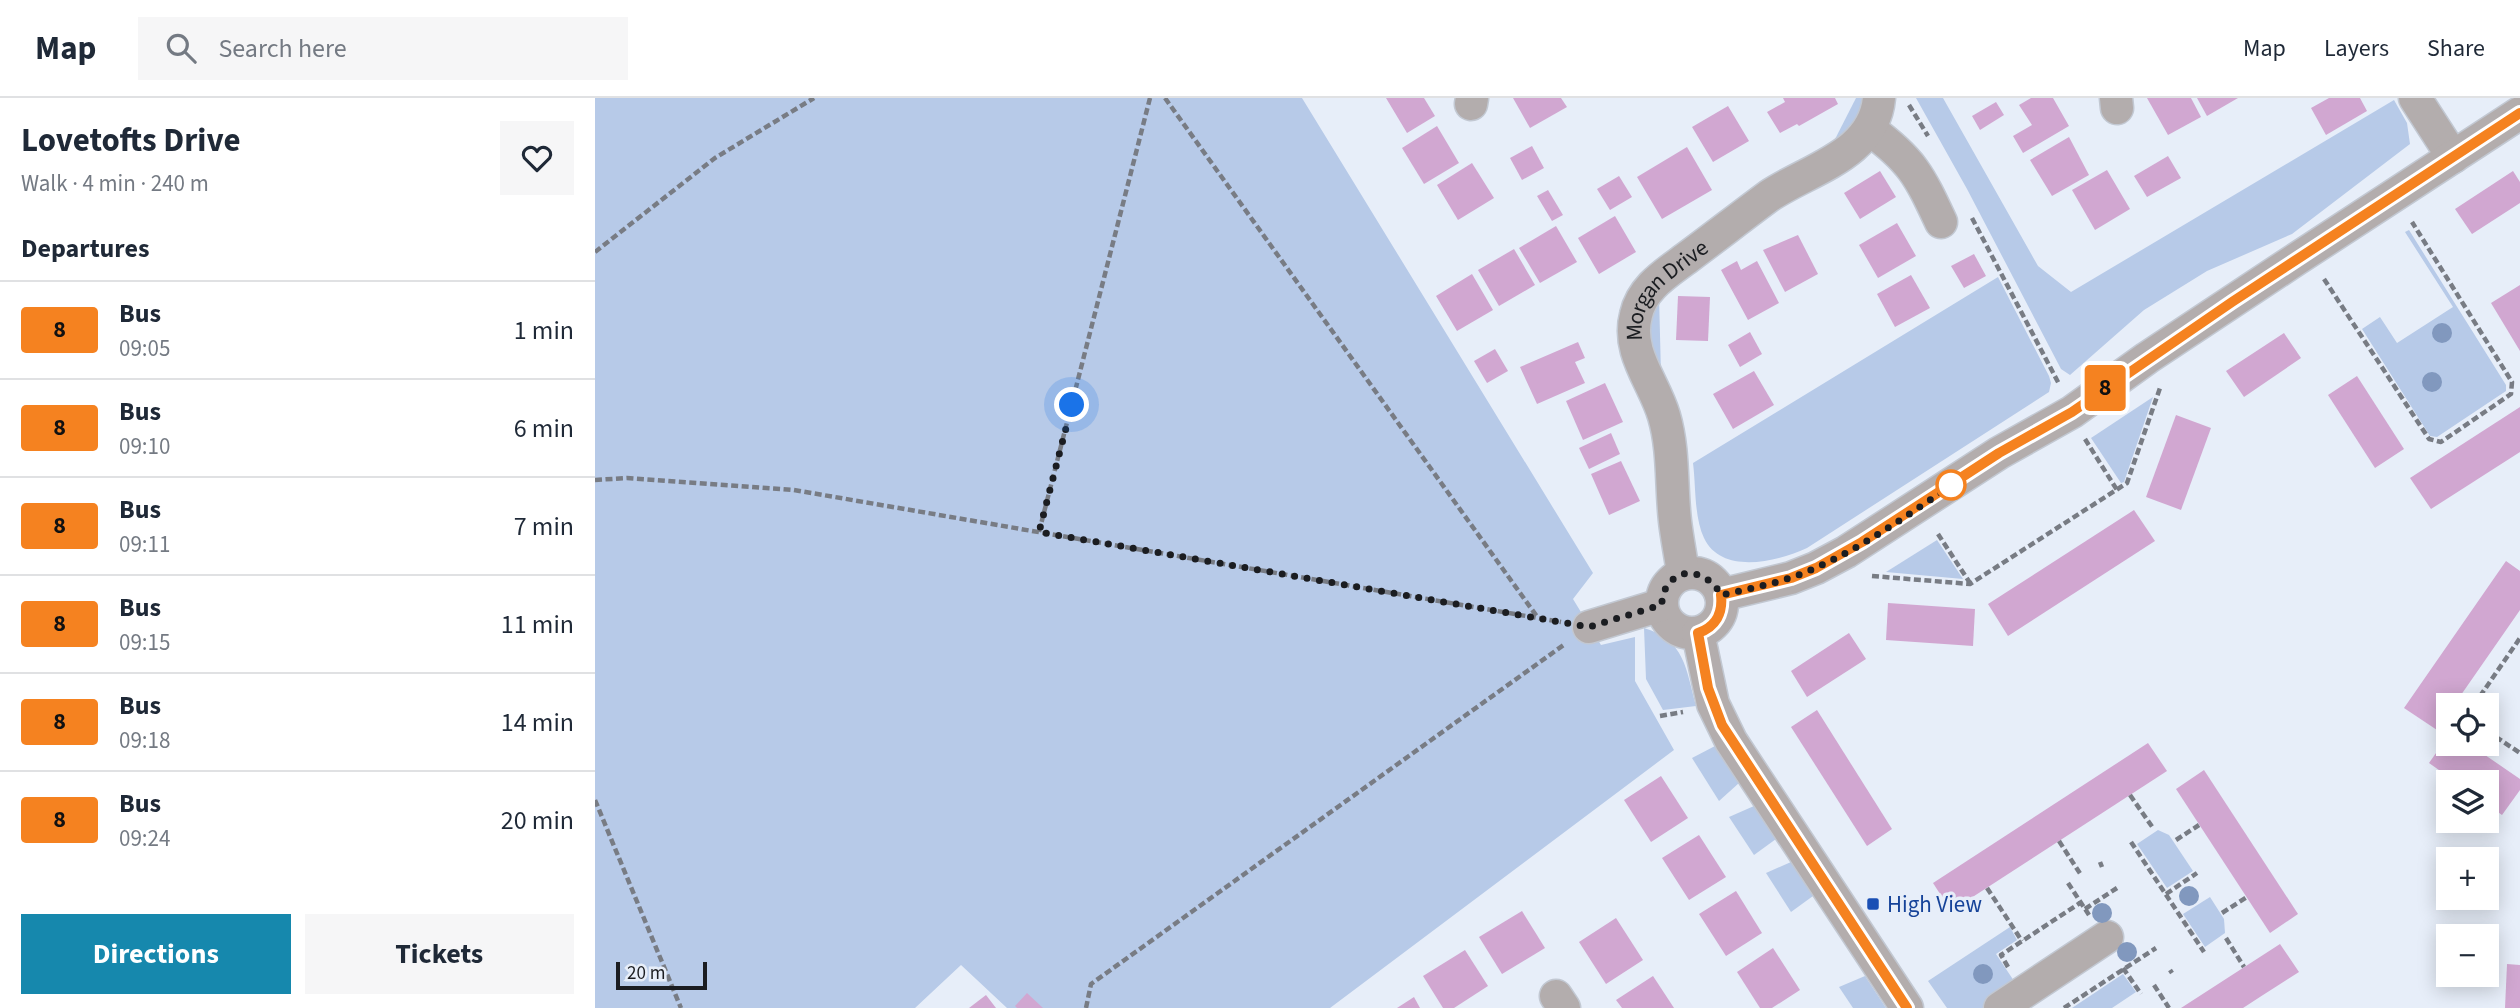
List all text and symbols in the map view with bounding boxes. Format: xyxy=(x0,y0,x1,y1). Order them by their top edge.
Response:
search box xyxy=(138,17,628,80)
text: Map xyxy=(35,25,96,72)
icon: search xyxy=(162,29,200,67)
text: Search here xyxy=(218,30,347,67)
text: Map xyxy=(2243,31,2286,66)
text: Layers xyxy=(2324,31,2389,66)
text: Share xyxy=(2427,31,2485,66)
text: Lovetofts Drive xyxy=(21,117,240,164)
button: heart xyxy=(500,121,574,195)
text: Walk · 4 min · 240 m xyxy=(21,167,209,200)
text: Departures xyxy=(21,230,149,267)
street label: Morgan Drive xyxy=(1617,231,1715,341)
text: Bus xyxy=(119,295,161,332)
text: 8 xyxy=(53,312,66,347)
text: 1 min xyxy=(514,312,574,349)
text: 09:05 xyxy=(119,332,170,365)
line badge: 8 xyxy=(2082,365,2128,411)
text: 8 xyxy=(2099,370,2111,405)
your location xyxy=(1054,387,1089,422)
text: Bus xyxy=(119,393,161,430)
text: 8 xyxy=(53,410,66,445)
text: 6 min xyxy=(514,410,574,447)
text: 09:10 xyxy=(119,430,170,463)
unlabelled marker xyxy=(1936,470,1966,500)
text: Bus xyxy=(119,491,161,528)
text: 8 xyxy=(53,508,66,543)
text: 7 min xyxy=(514,508,574,545)
text: 09:11 xyxy=(119,528,170,561)
text: Bus xyxy=(119,589,161,626)
text: 8 xyxy=(53,606,66,641)
text: 11 min xyxy=(501,606,574,643)
text: 09:15 xyxy=(119,626,170,659)
text: Bus xyxy=(119,687,161,724)
map controls xyxy=(2436,693,2499,987)
button: locate xyxy=(2436,693,2499,756)
text: 8 xyxy=(53,704,66,739)
text: 14 min xyxy=(501,704,574,741)
text: 09:18 xyxy=(119,724,170,757)
button: layers xyxy=(2436,770,2499,833)
text: Bus xyxy=(119,785,161,822)
text: 8 xyxy=(53,802,66,837)
text: 20 min xyxy=(501,802,574,839)
text: 09:24 xyxy=(119,822,170,855)
button: + xyxy=(2436,847,2499,910)
place label: High View xyxy=(1887,888,1982,921)
marker: High View xyxy=(1865,896,1881,912)
button: Directions xyxy=(21,914,291,994)
button: Tickets xyxy=(305,914,574,994)
button: − xyxy=(2436,924,2499,987)
scale bar xyxy=(616,959,707,991)
text: 20 m xyxy=(627,960,665,987)

